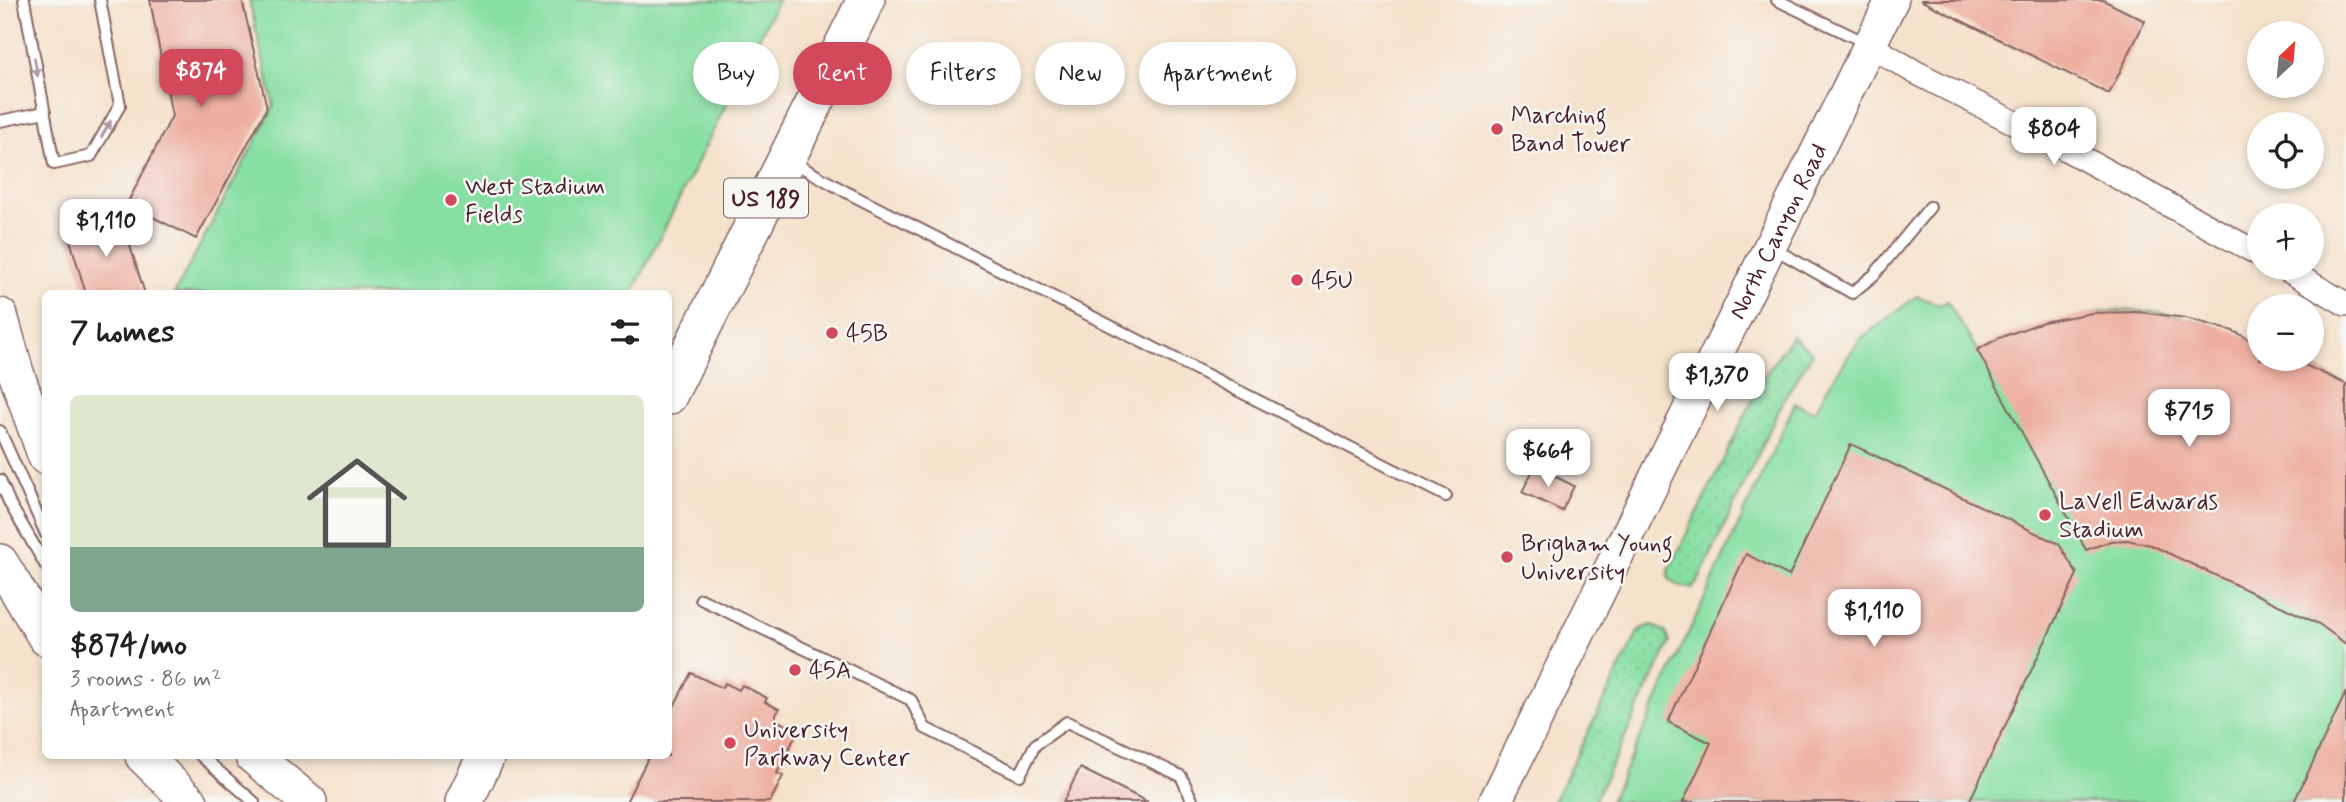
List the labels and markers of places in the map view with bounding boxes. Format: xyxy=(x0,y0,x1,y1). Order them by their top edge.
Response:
pin: $874 xyxy=(160,50,242,109)
place label: Marching Band Tower xyxy=(1511,101,1631,160)
pin: $804 xyxy=(2013,108,2095,167)
marker: Marching Band Tower xyxy=(1489,121,1505,137)
place label: West Stadium Fields xyxy=(465,172,605,231)
marker: West Stadium Fields xyxy=(443,192,459,208)
pin: $1,110 xyxy=(49,200,163,259)
place label: 45U xyxy=(1311,266,1353,297)
marker: 45U xyxy=(1289,272,1305,288)
place label: 45B xyxy=(846,319,888,350)
marker: 45B xyxy=(824,325,840,341)
pin: $1,370 xyxy=(1660,354,1774,413)
pin: $715 xyxy=(2148,390,2230,449)
pin: $664 xyxy=(1507,430,1589,489)
place label: LaVell Edwards Stadium xyxy=(2059,487,2218,546)
marker: LaVell Edwards Stadium xyxy=(2037,507,2053,523)
place label: Brigham Young University xyxy=(1521,529,1673,588)
marker: Brigham Young University xyxy=(1499,549,1515,565)
pin: $1,110 xyxy=(1817,590,1931,649)
place label: 45A xyxy=(809,656,851,687)
marker: 45A xyxy=(787,662,803,678)
place label: University Parkway Center xyxy=(744,715,910,774)
marker: University Parkway Center xyxy=(722,735,738,751)

